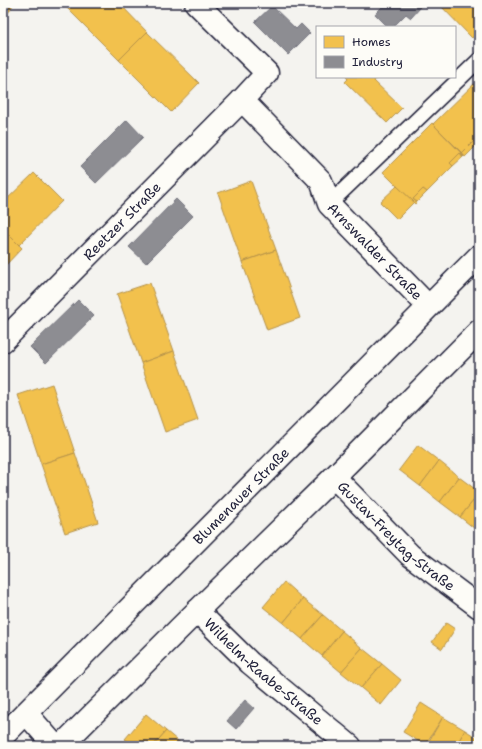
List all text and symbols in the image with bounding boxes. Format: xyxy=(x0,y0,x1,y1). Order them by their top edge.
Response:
legend xyxy=(316,26,456,78)
text: Homes xyxy=(352,34,391,50)
text: Industry xyxy=(352,54,403,70)
street label: Reetzer Straße xyxy=(79,178,165,264)
street label: Arnswalder Straße xyxy=(324,199,426,304)
street label: Blumenauer Straße xyxy=(189,444,293,548)
street label: Gustav-Freytag-Straße xyxy=(334,477,459,595)
street label: Wilhelm-Raabe-Straße xyxy=(200,614,327,729)

